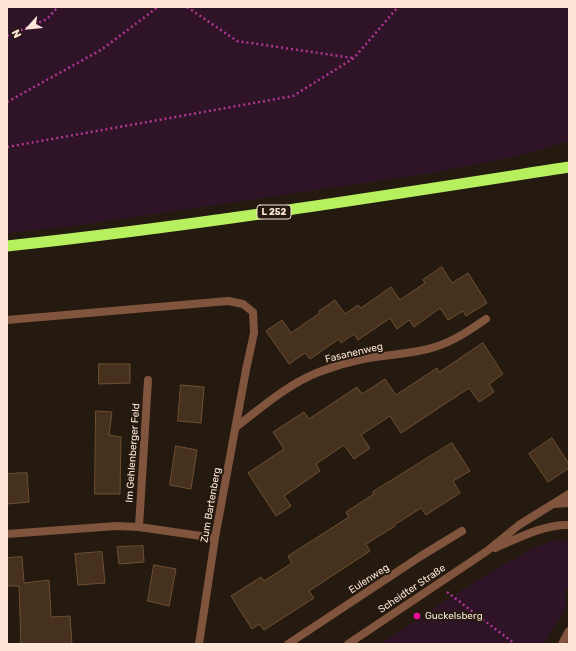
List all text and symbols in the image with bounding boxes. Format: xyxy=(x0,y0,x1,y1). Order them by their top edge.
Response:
north arrow xyxy=(8,8,48,48)
text: N xyxy=(9,27,24,40)
road number: L 252 xyxy=(257,205,291,219)
street label: Fasanenweg xyxy=(324,341,384,365)
street label: Im Gehlenberger Feld xyxy=(124,403,142,503)
street label: Zum Bartenberg xyxy=(198,467,224,543)
street label: Eulenweg xyxy=(347,562,391,596)
street label: Scheidter Straße xyxy=(376,562,448,616)
place label: Guckelsberg xyxy=(425,610,483,622)
marker: Guckelsberg xyxy=(412,611,422,621)

